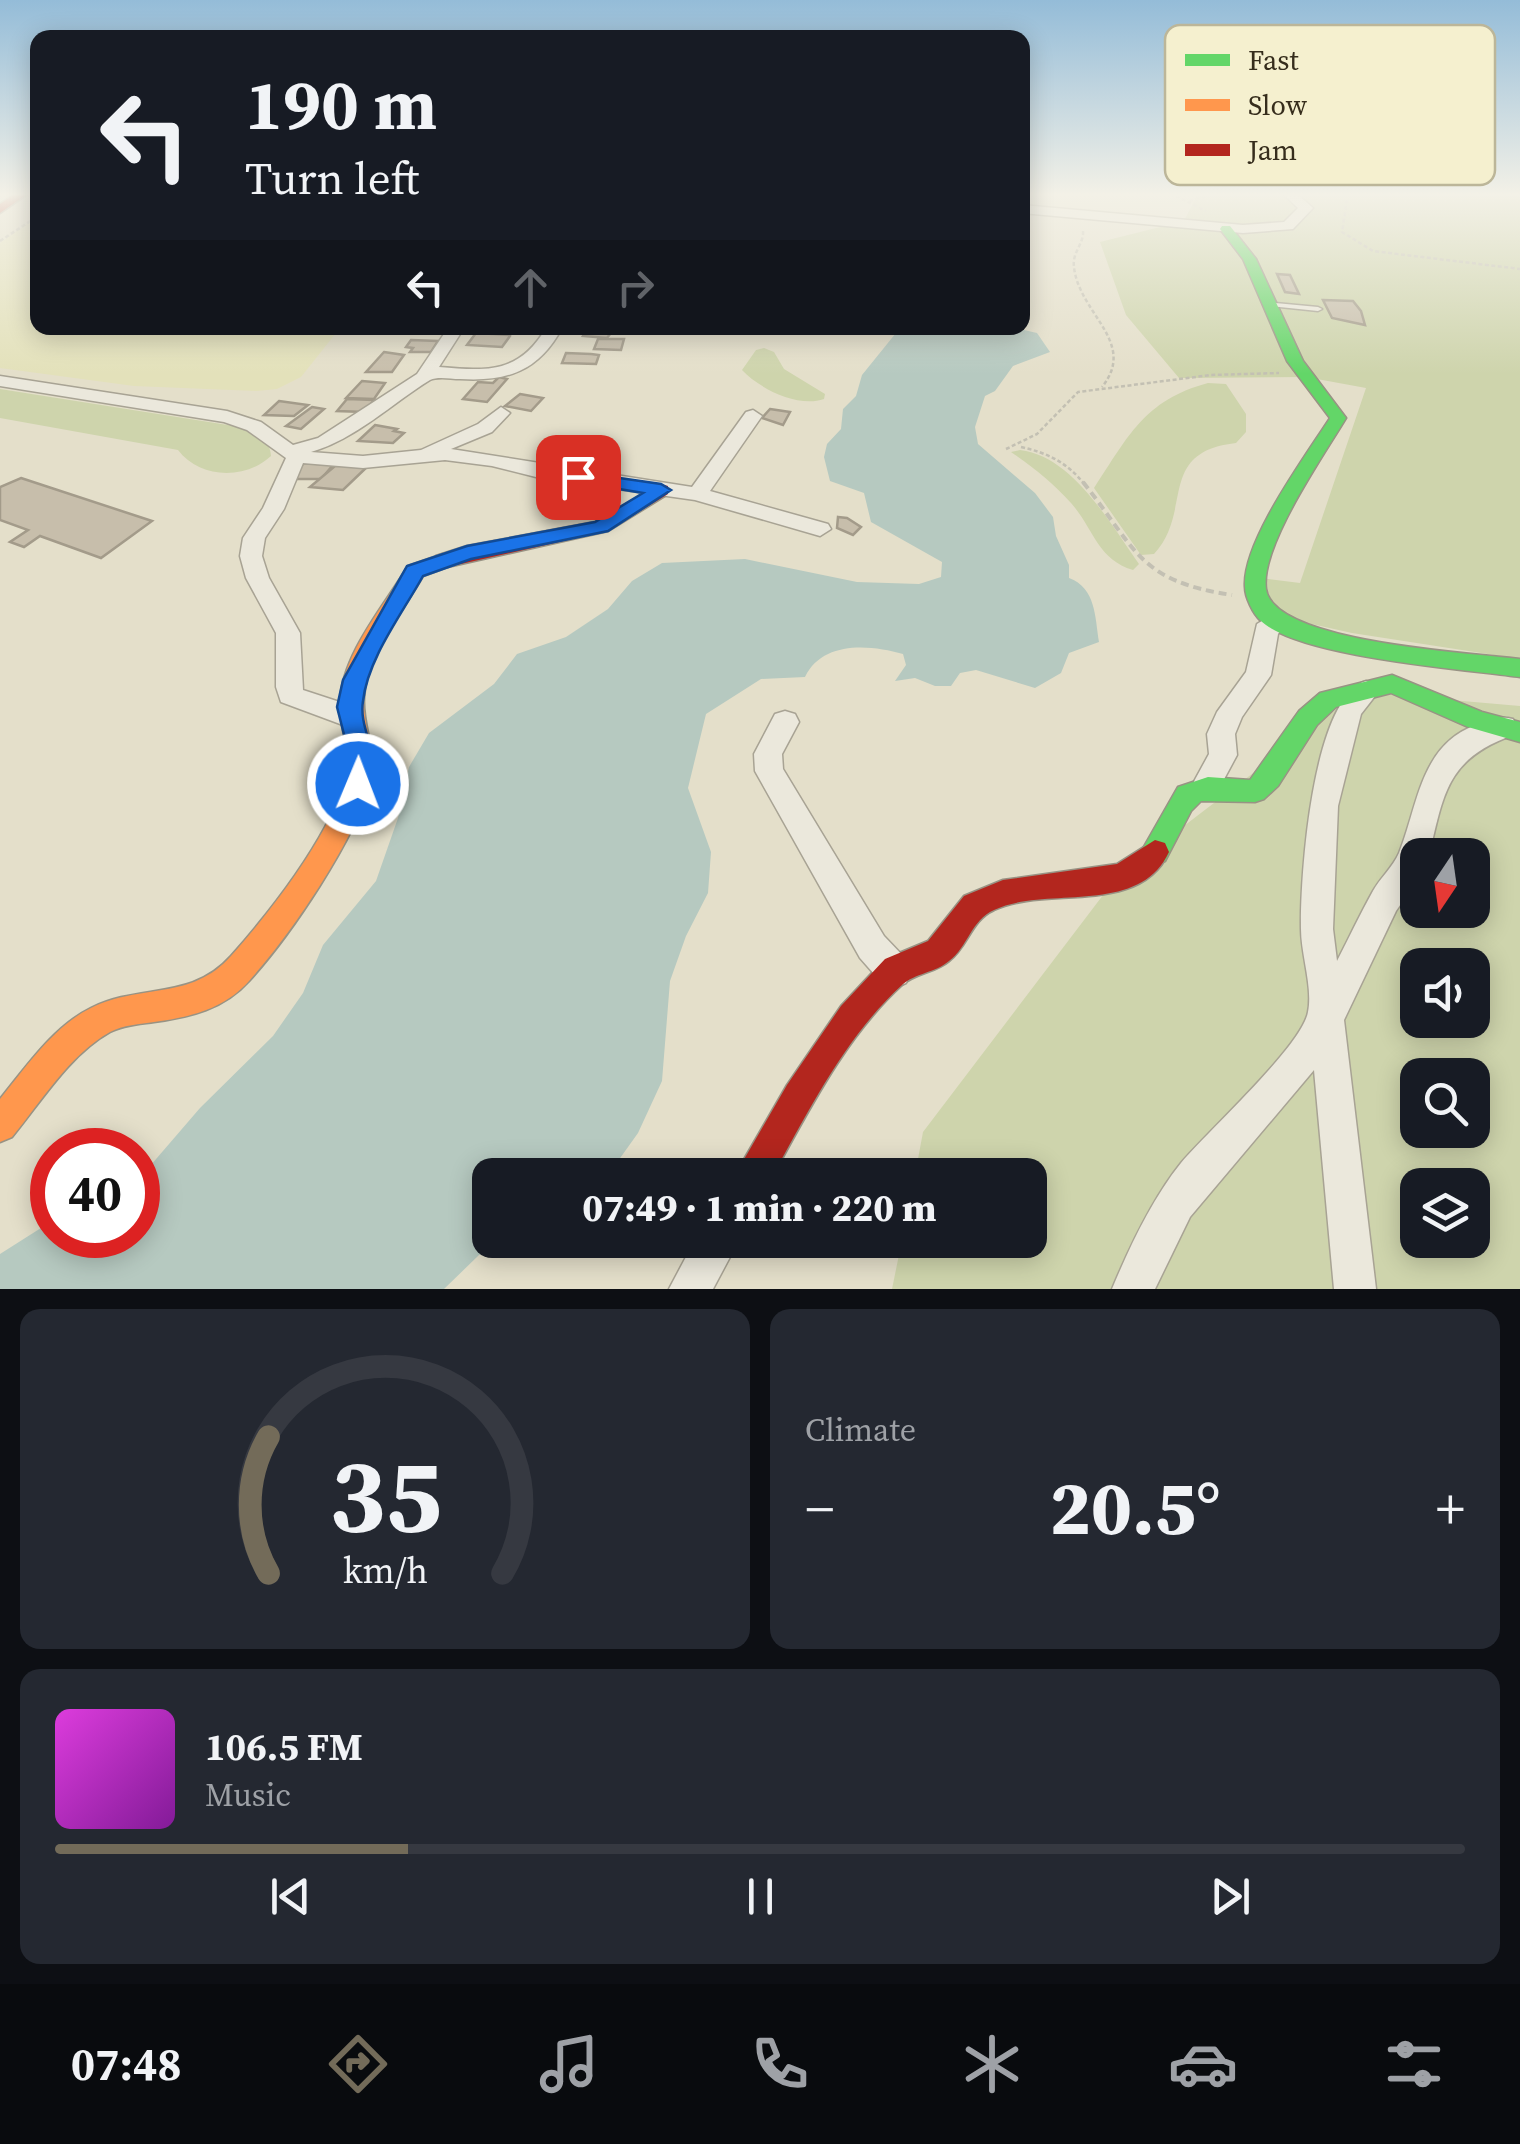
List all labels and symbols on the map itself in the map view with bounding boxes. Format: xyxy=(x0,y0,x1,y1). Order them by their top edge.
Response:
legend xyxy=(1165,25,1495,185)
text: Fast xyxy=(1248,41,1299,79)
text: Slow xyxy=(1248,86,1308,124)
text: Jam xyxy=(1247,131,1297,169)
pin xyxy=(536,435,621,520)
position arrow xyxy=(306,732,410,836)
north arrow xyxy=(1400,838,1490,928)
speed limit sign: 40 xyxy=(30,1128,160,1258)

